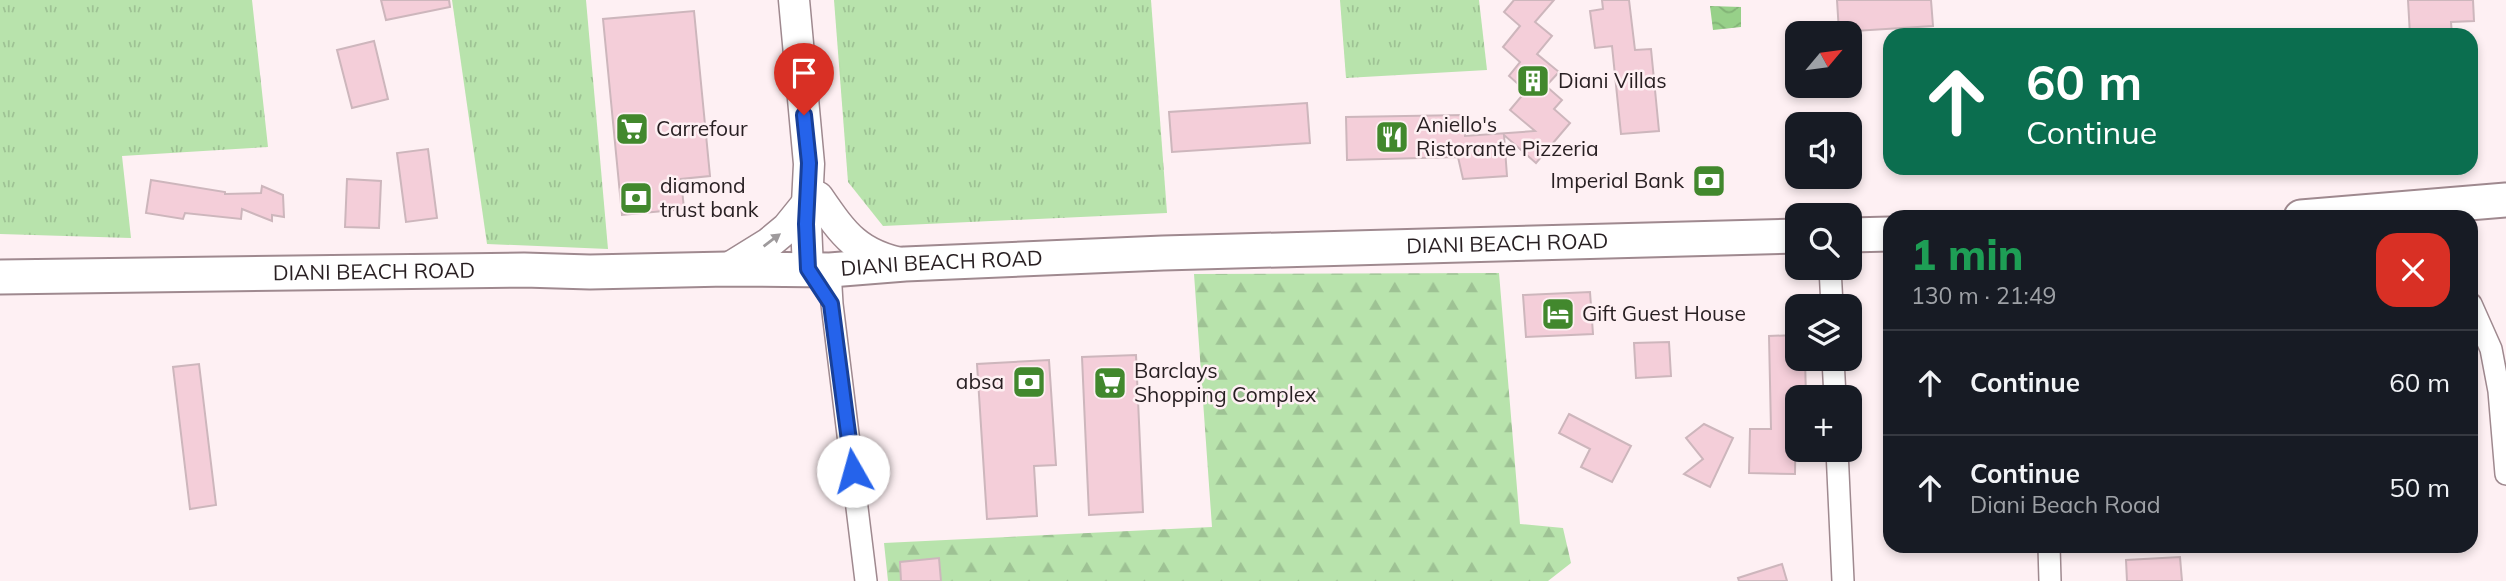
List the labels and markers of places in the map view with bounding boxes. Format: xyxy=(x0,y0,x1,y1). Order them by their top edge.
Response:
pin xyxy=(774,43,834,115)
building icon: Diani Villas xyxy=(1514,62,1552,100)
place label: Diani Villas xyxy=(1558,67,1667,93)
supermarket icon: Carrefour xyxy=(613,110,651,148)
place label: Aniello's Ristorante Pizzeria xyxy=(1416,111,1599,161)
place label: Carrefour xyxy=(656,115,748,141)
restaurant icon: Aniello's Ristorante Pizzeria xyxy=(1373,118,1411,156)
bank icon: Imperial Bank xyxy=(1690,162,1728,200)
place label: Imperial Bank xyxy=(1550,167,1684,193)
place label: diamond trust bank xyxy=(660,172,759,222)
bank icon: diamond trust bank xyxy=(617,179,655,217)
hotel icon: Gift Guest House xyxy=(1539,295,1577,333)
place label: Gift Guest House xyxy=(1582,300,1746,326)
place label: Barclays Shopping Complex xyxy=(1134,357,1316,407)
bank icon: absa xyxy=(1010,363,1048,401)
supermarket icon: Barclays Shopping Complex xyxy=(1091,364,1129,402)
place label: absa xyxy=(956,368,1004,394)

